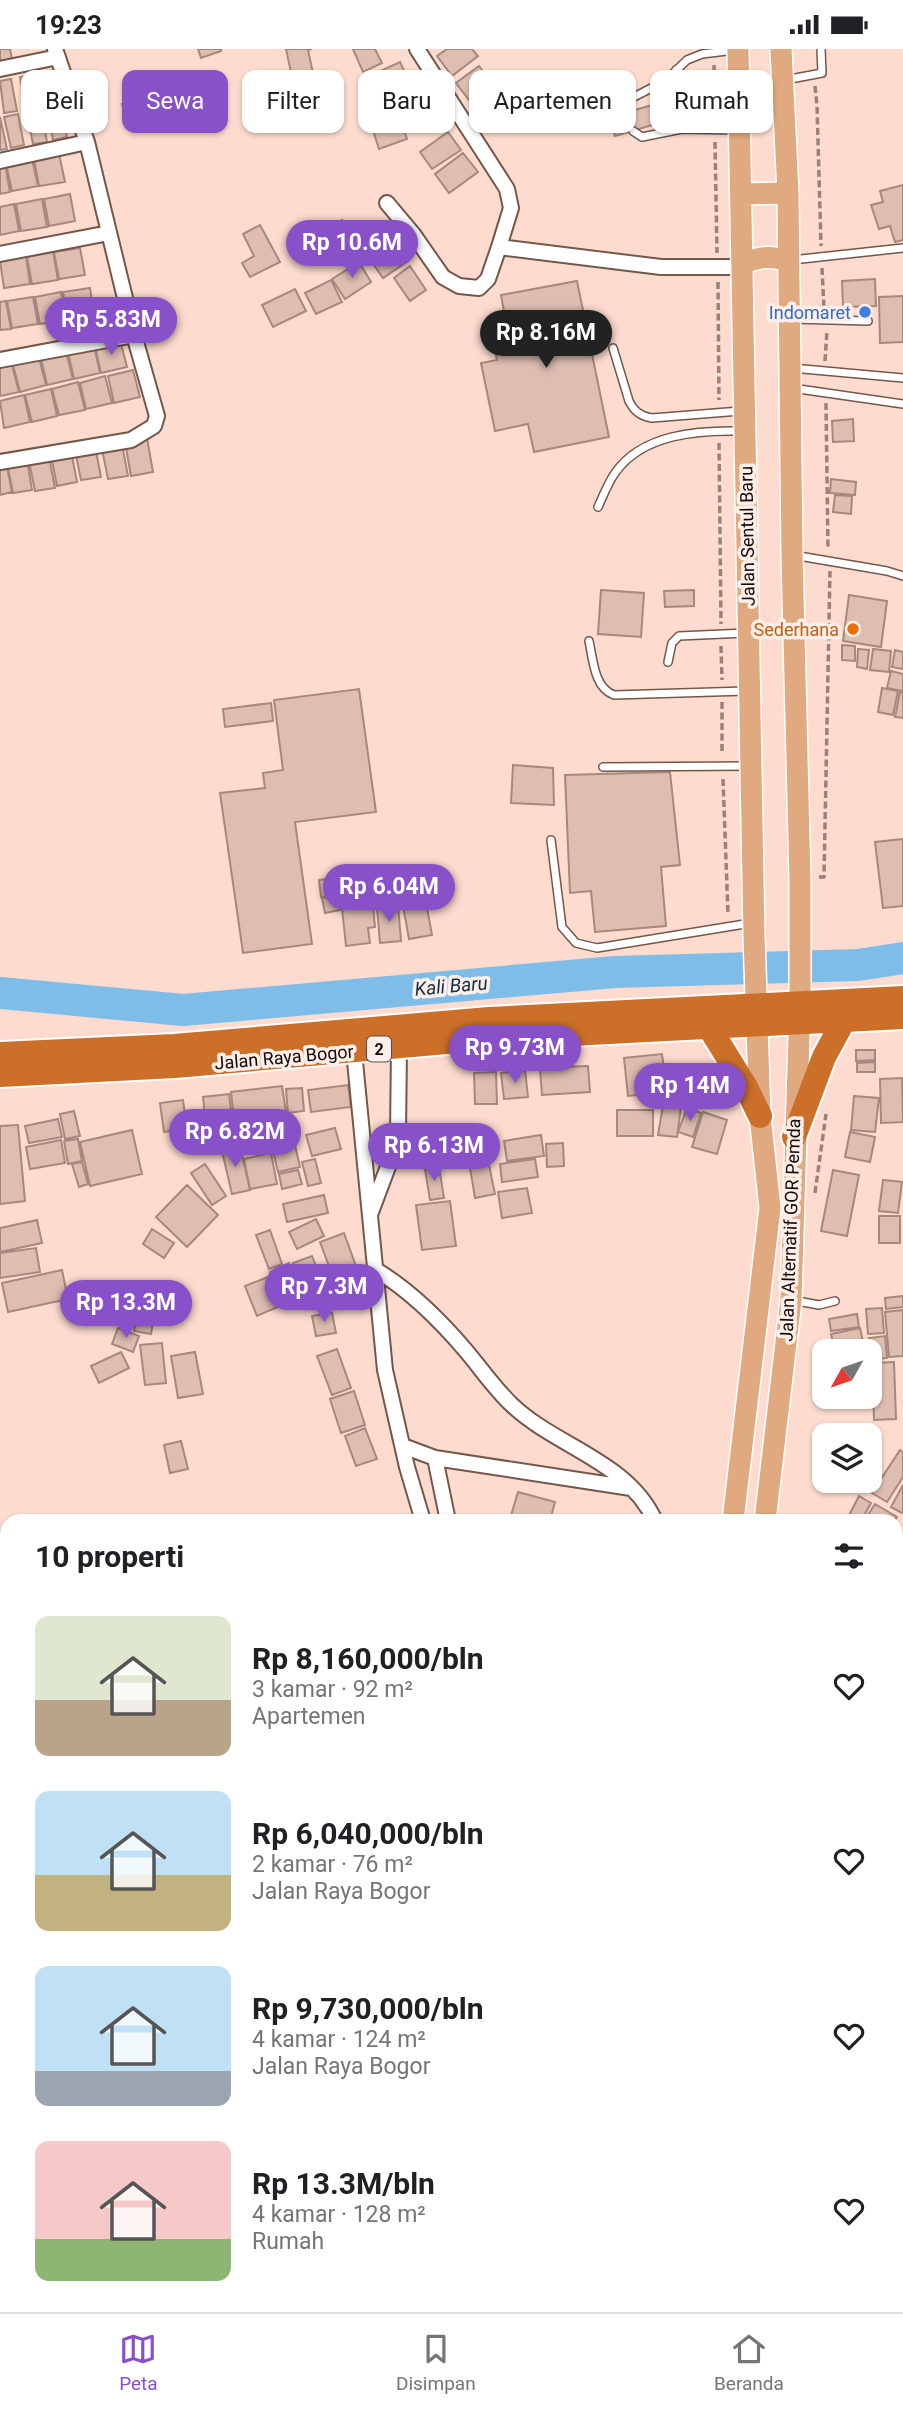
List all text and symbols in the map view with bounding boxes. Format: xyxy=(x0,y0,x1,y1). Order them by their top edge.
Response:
text: 19:23 xyxy=(35,10,102,40)
chip: Beli xyxy=(21,70,108,133)
chip: Sewa xyxy=(122,70,228,133)
chip: Filter xyxy=(242,70,344,133)
chip: Baru xyxy=(358,70,455,133)
chip: Apartemen xyxy=(469,70,636,133)
chip: Rumah xyxy=(650,70,773,133)
pin: Rp 10.6M xyxy=(280,221,424,280)
text: Rp 10.6M xyxy=(302,229,402,256)
pin: Rp 5.83M xyxy=(39,297,183,357)
place label: Indomaret xyxy=(769,302,851,323)
marker: Indomaret xyxy=(857,304,873,320)
text: Rp 5.83M xyxy=(61,306,161,333)
pin: Rp 8.16M xyxy=(474,311,618,370)
text: Rp 8.16M xyxy=(496,319,596,346)
street label: Jalan Sentul Baru xyxy=(735,466,759,606)
place label: Sederhana xyxy=(754,619,839,640)
marker: Sederhana xyxy=(845,621,861,637)
pin: Rp 6.04M xyxy=(317,865,461,924)
text: Rp 6.04M xyxy=(339,873,439,900)
water label: Kali Baru xyxy=(414,971,488,1001)
pin: Rp 9.73M xyxy=(443,1025,587,1085)
text: Rp 9.73M xyxy=(465,1034,565,1061)
road number: 2 xyxy=(367,1037,391,1061)
street label: Jalan Raya Bogor xyxy=(214,1040,354,1074)
pin: Rp 14M xyxy=(633,1063,747,1123)
text: Rp 14M xyxy=(650,1072,730,1099)
pin: Rp 6.82M xyxy=(163,1109,307,1169)
text: Rp 6.82M xyxy=(185,1118,285,1145)
street label: Jalan Alternatif GOR Pemda xyxy=(776,1118,804,1342)
pin: Rp 6.13M xyxy=(362,1123,506,1183)
text: Rp 6.13M xyxy=(384,1132,484,1159)
pin: Rp 7.3M xyxy=(259,1265,389,1324)
text: Rp 7.3M xyxy=(281,1273,367,1300)
pin: Rp 13.3M xyxy=(54,1281,198,1340)
text: Rp 13.3M xyxy=(76,1289,176,1316)
north arrow xyxy=(812,1339,882,1409)
map controls xyxy=(812,1339,882,1493)
button: layers xyxy=(812,1423,882,1493)
icon: filters xyxy=(830,1537,868,1575)
text: 10 properti xyxy=(35,1539,184,1574)
text: Rp 8,160,000/bln xyxy=(252,1641,484,1676)
icon: home xyxy=(91,1644,175,1728)
icon: heart xyxy=(830,1667,868,1705)
text: 3 kamar · 92 m² xyxy=(252,1676,413,1703)
text: Apartemen xyxy=(252,1703,366,1730)
text: Rp 6,040,000/bln xyxy=(252,1816,484,1851)
icon: home xyxy=(91,1819,175,1903)
icon: heart xyxy=(830,1842,868,1880)
text: 2 kamar · 76 m² xyxy=(252,1851,413,1878)
text: Jalan Raya Bogor xyxy=(252,1878,430,1905)
text: Rp 9,730,000/bln xyxy=(252,1991,484,2026)
icon: home xyxy=(91,1994,175,2078)
icon: heart xyxy=(830,2017,868,2055)
text: 4 kamar · 124 m² xyxy=(252,2026,426,2053)
text: Jalan Raya Bogor xyxy=(252,2053,430,2080)
text: Rp 13.3M/bln xyxy=(252,2166,435,2201)
icon: home xyxy=(91,2169,175,2253)
icon: heart xyxy=(830,2192,868,2230)
text: 4 kamar · 128 m² xyxy=(252,2201,426,2228)
text: Rumah xyxy=(252,2228,324,2255)
tab: Peta xyxy=(119,2330,158,2395)
tab: Disimpan xyxy=(396,2330,476,2395)
tab: Beranda xyxy=(714,2330,784,2395)

